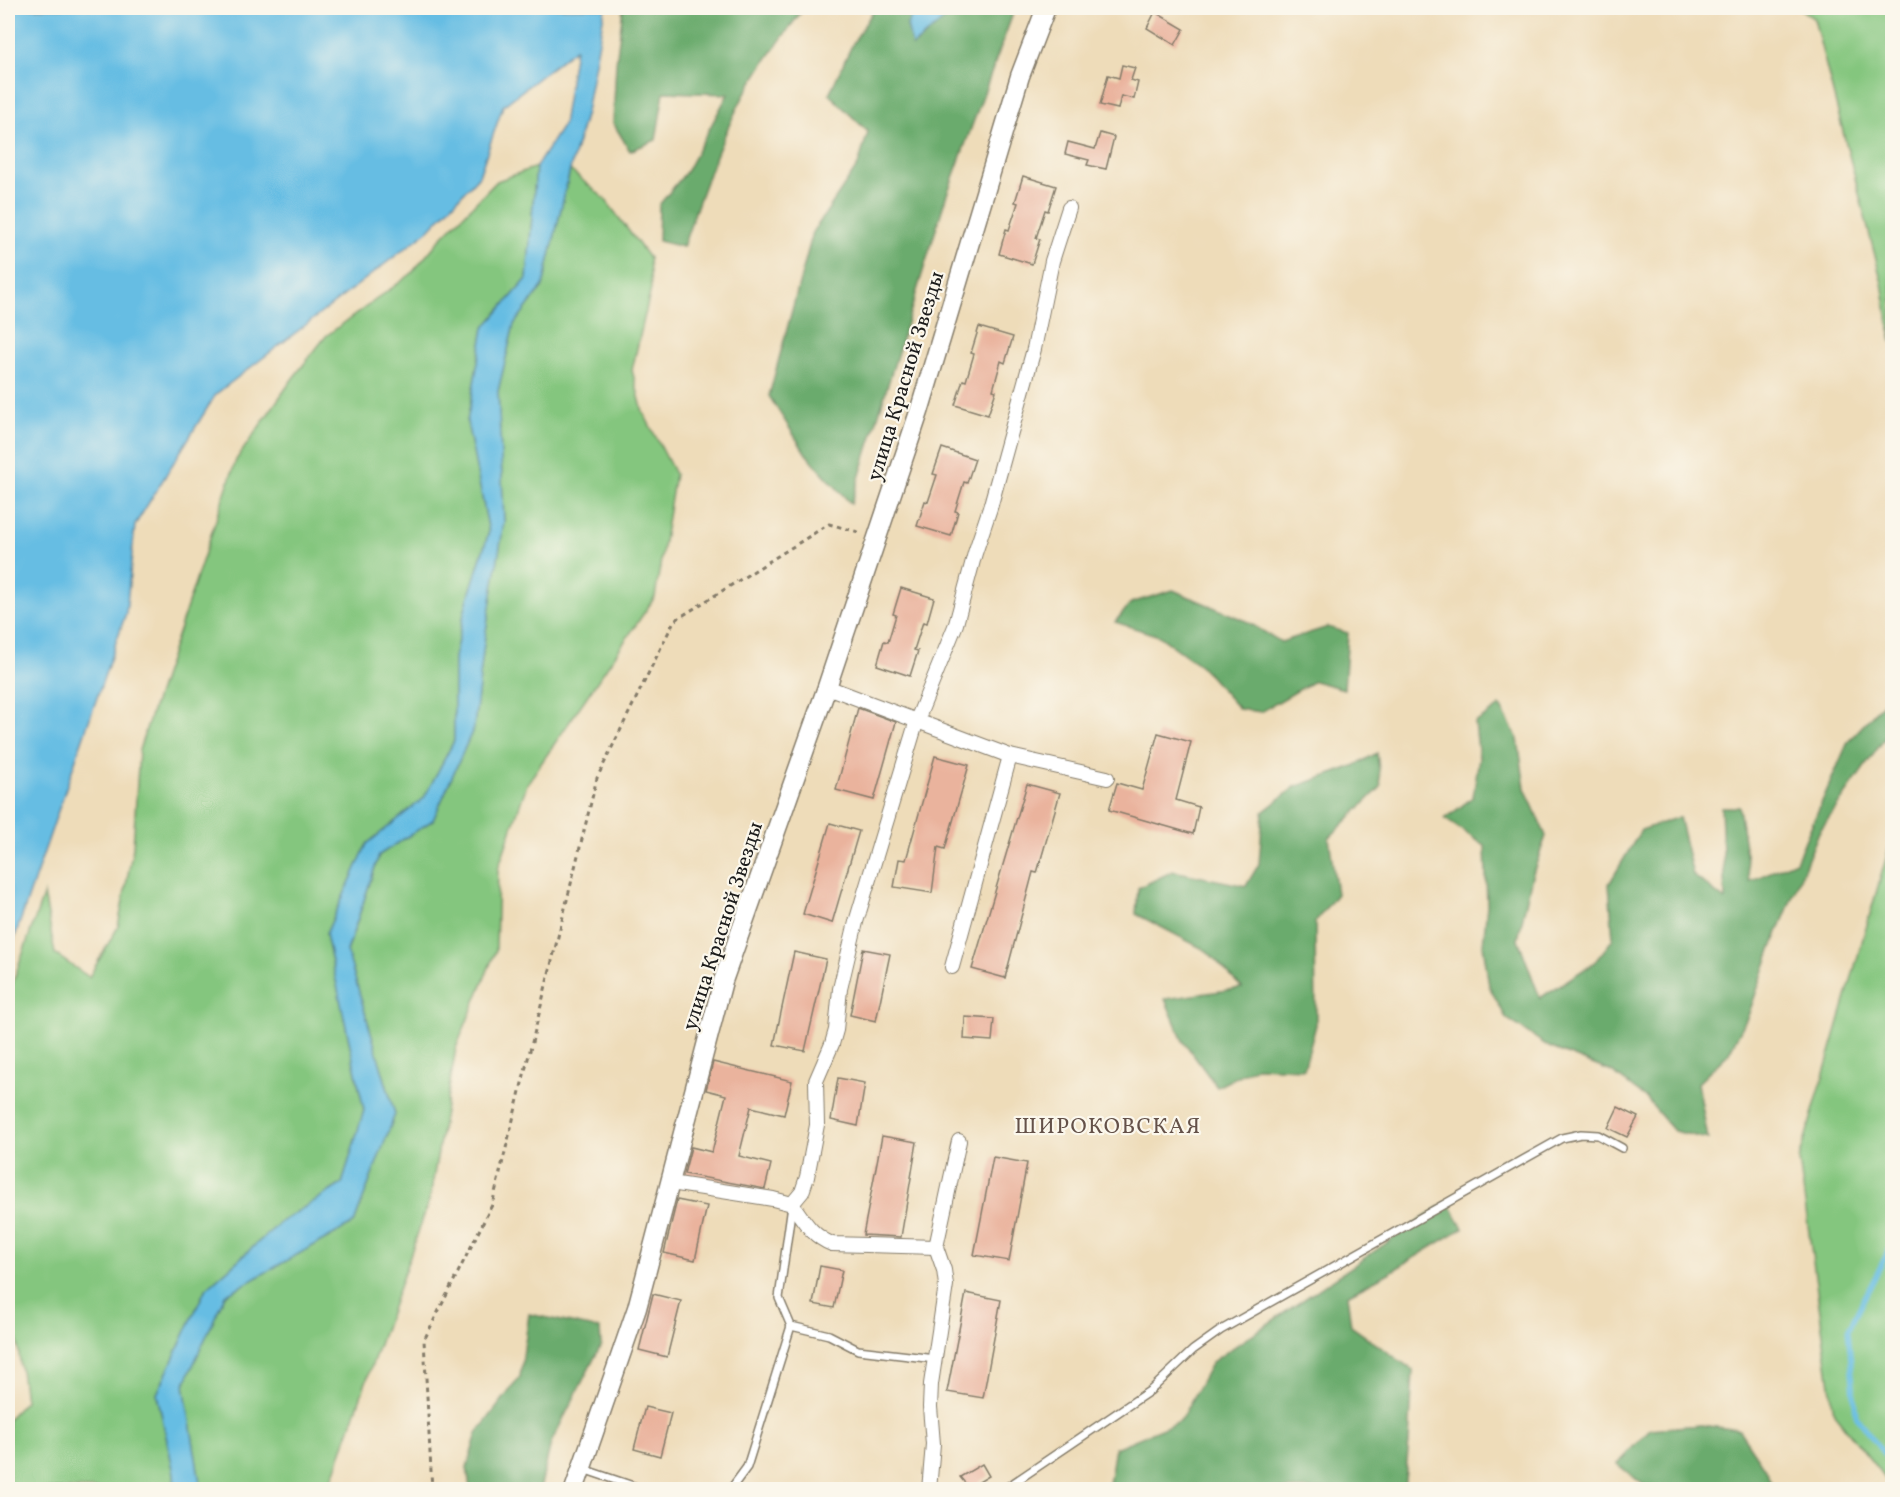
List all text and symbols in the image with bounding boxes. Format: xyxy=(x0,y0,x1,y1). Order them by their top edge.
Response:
street label: улица Красной Звезды xyxy=(861,268,952,485)
street label: улица Красной Звезды xyxy=(676,818,771,1035)
district label: ШИРОКОВСКАЯ xyxy=(1014,1112,1202,1143)

